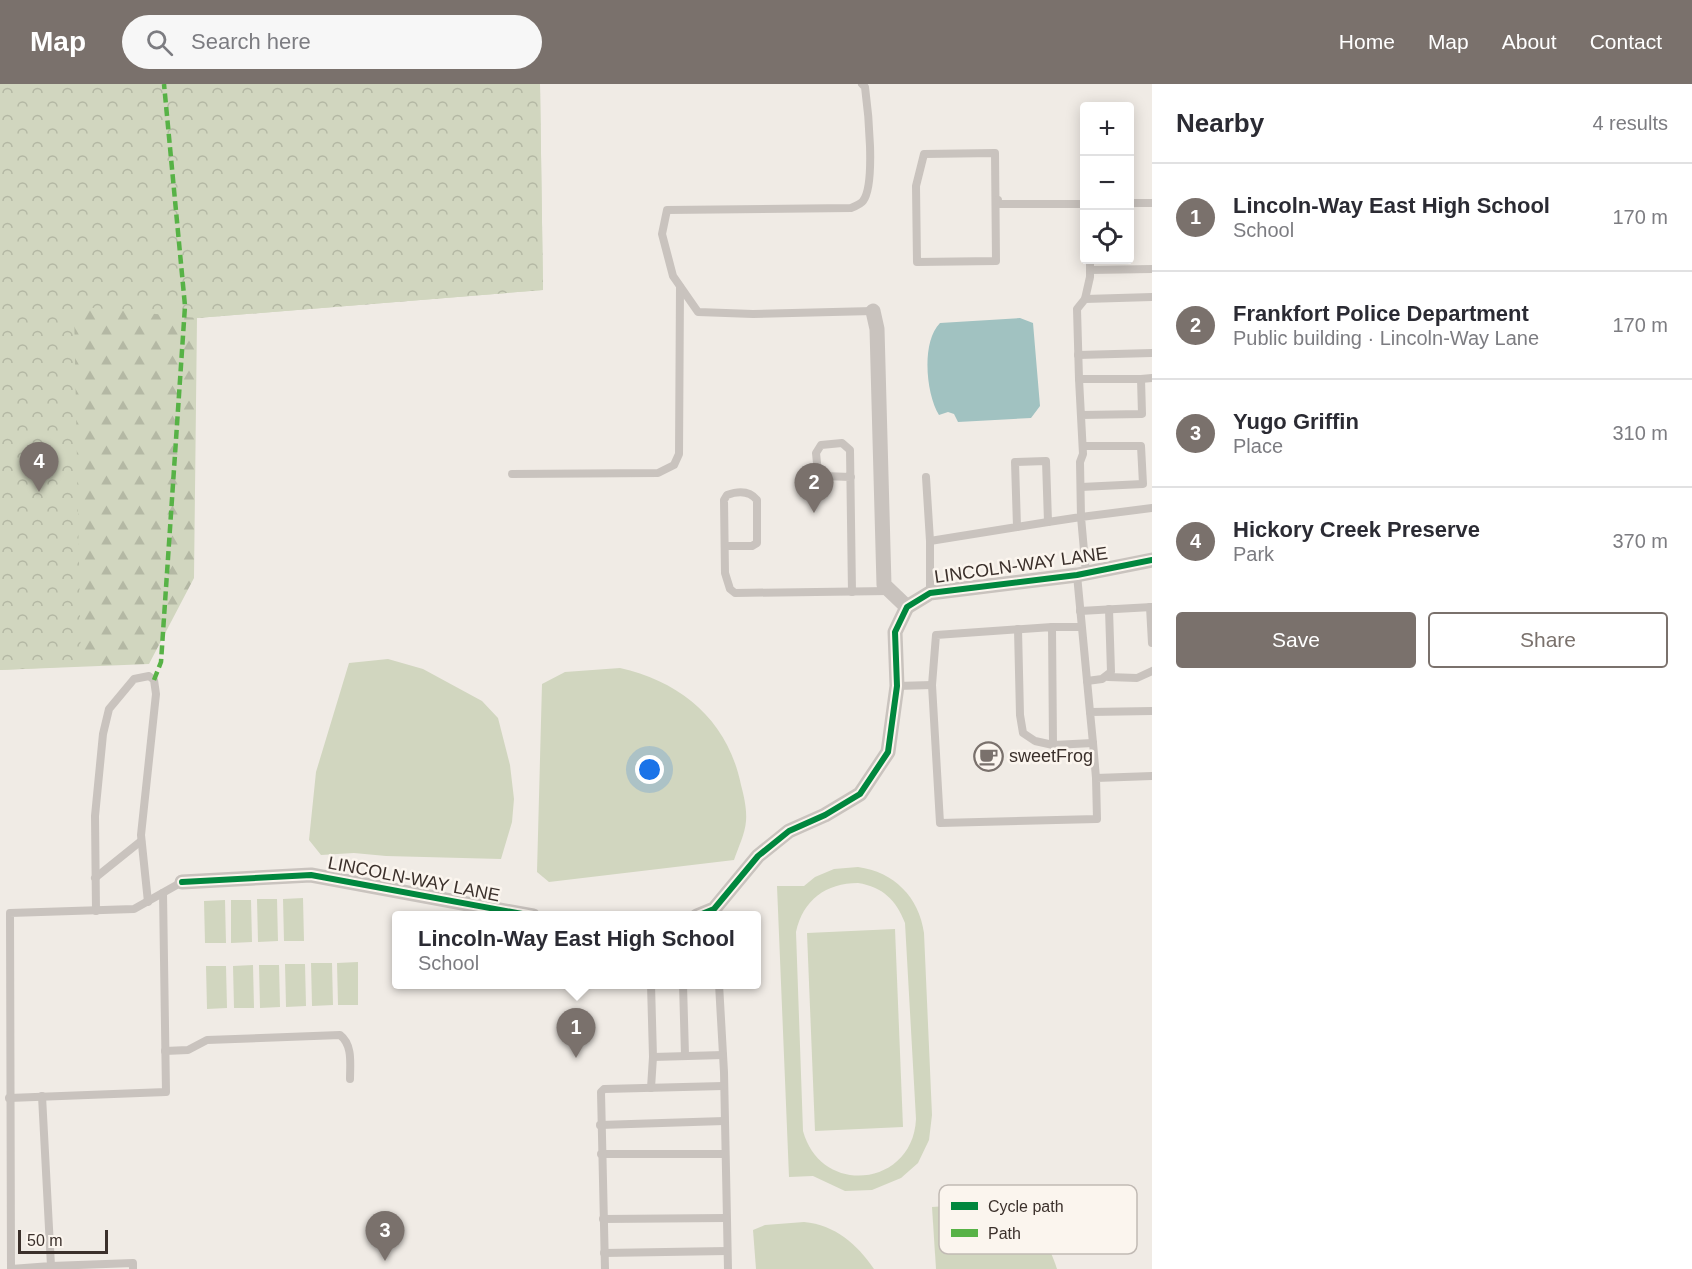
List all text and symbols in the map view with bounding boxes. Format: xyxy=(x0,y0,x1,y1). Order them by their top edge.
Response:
search box xyxy=(122,15,542,69)
text: Map xyxy=(30,26,86,57)
icon: search xyxy=(143,26,176,59)
text: Search here xyxy=(191,29,311,54)
text: Home xyxy=(1339,30,1395,53)
text: Map xyxy=(1428,30,1469,53)
text: About xyxy=(1502,30,1557,53)
text: Contact xyxy=(1590,30,1662,53)
map controls xyxy=(1080,102,1134,264)
button: + xyxy=(1080,102,1134,156)
text: Nearby xyxy=(1176,108,1264,138)
text: 4 results xyxy=(1592,112,1668,134)
button: − xyxy=(1080,156,1134,210)
text: Lincoln-Way East High School xyxy=(1233,193,1550,218)
text: 1 xyxy=(1190,206,1201,228)
text: 170 m xyxy=(1612,206,1668,228)
button: locate xyxy=(1080,210,1134,264)
text: School xyxy=(1233,219,1294,241)
text: Frankfort Police Department xyxy=(1233,301,1529,326)
text: 2 xyxy=(1190,314,1201,336)
text: 170 m xyxy=(1612,314,1668,336)
text: Public building · Lincoln-Way Lane xyxy=(1233,327,1539,349)
text: Yugo Griffin xyxy=(1233,409,1359,434)
text: 3 xyxy=(1190,422,1201,444)
text: 310 m xyxy=(1612,422,1668,444)
text: Place xyxy=(1233,435,1283,457)
pin: 4 xyxy=(20,442,58,492)
pin: 2 xyxy=(794,464,834,513)
text: Hickory Creek Preserve xyxy=(1233,517,1480,542)
text: 4 xyxy=(1190,530,1201,552)
text: 370 m xyxy=(1612,530,1668,552)
street label: LINCOLN-WAY LANE xyxy=(933,543,1109,587)
text: Park xyxy=(1233,543,1274,565)
button: Save xyxy=(1176,612,1416,668)
button: Share xyxy=(1428,612,1668,668)
cafe icon: sweetFrog xyxy=(972,740,1004,772)
place label: sweetFrog xyxy=(1009,746,1093,766)
your location xyxy=(635,755,664,784)
street label: LINCOLN-WAY LANE xyxy=(326,853,502,905)
popup xyxy=(392,911,761,989)
text: Lincoln-Way East High School xyxy=(418,926,735,951)
text: School xyxy=(418,952,479,974)
pin: 1 xyxy=(556,1008,596,1058)
legend xyxy=(939,1185,1137,1254)
text: Cycle path xyxy=(988,1198,1064,1215)
pin: 3 xyxy=(366,1212,404,1261)
text: Path xyxy=(988,1225,1021,1242)
scale bar xyxy=(18,1227,108,1254)
text: 50 m xyxy=(27,1232,63,1249)

